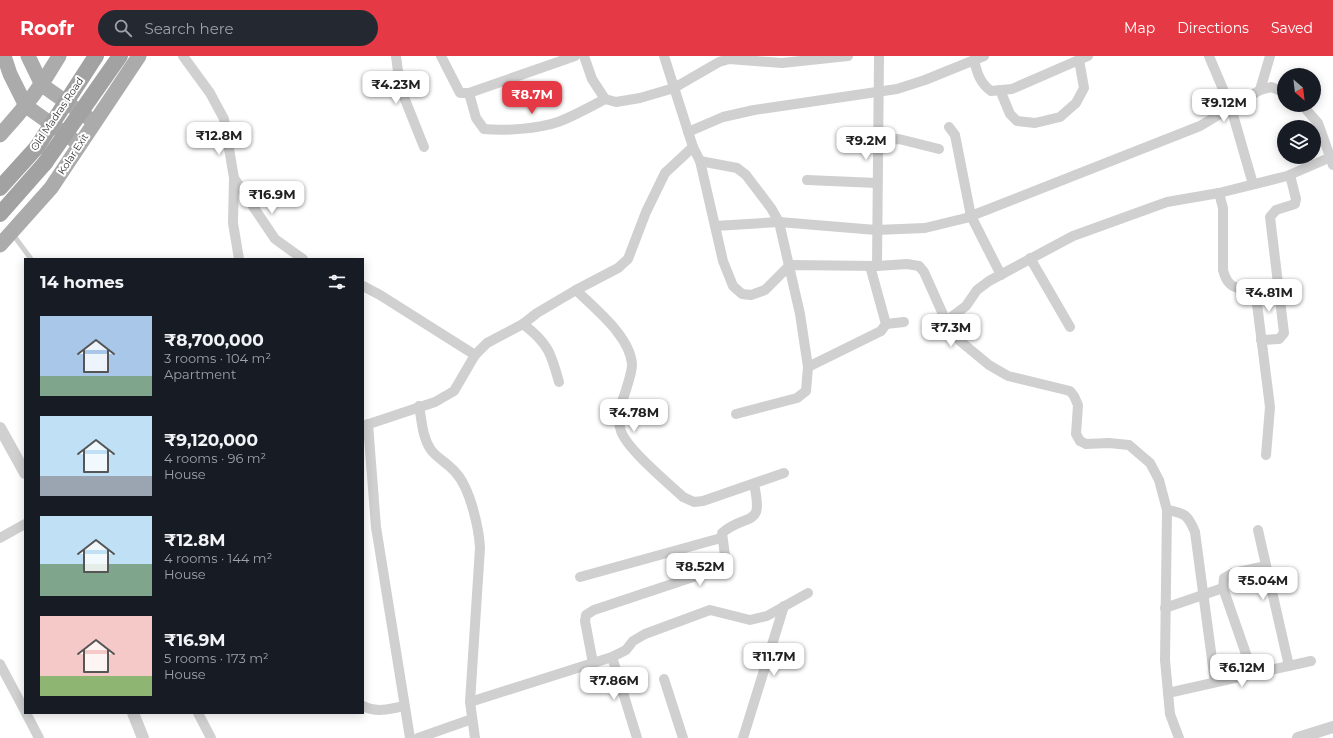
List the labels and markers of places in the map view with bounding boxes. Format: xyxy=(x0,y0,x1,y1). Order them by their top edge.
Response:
pin: ₹4.23M xyxy=(363,71,429,105)
pin: ₹8.7M xyxy=(504,81,560,115)
pin: ₹9.12M xyxy=(1191,89,1257,123)
pin: ₹12.8M xyxy=(186,122,252,156)
pin: ₹9.2M xyxy=(838,127,894,161)
pin: ₹16.9M xyxy=(239,181,305,215)
pin: ₹4.81M xyxy=(1236,279,1302,313)
pin: ₹7.3M xyxy=(923,314,979,348)
pin: ₹4.78M xyxy=(601,399,667,433)
pin: ₹8.52M xyxy=(667,553,733,587)
pin: ₹5.04M xyxy=(1230,567,1296,601)
pin: ₹11.7M xyxy=(741,643,807,677)
pin: ₹6.12M xyxy=(1209,654,1275,688)
pin: ₹7.86M xyxy=(581,667,647,701)

